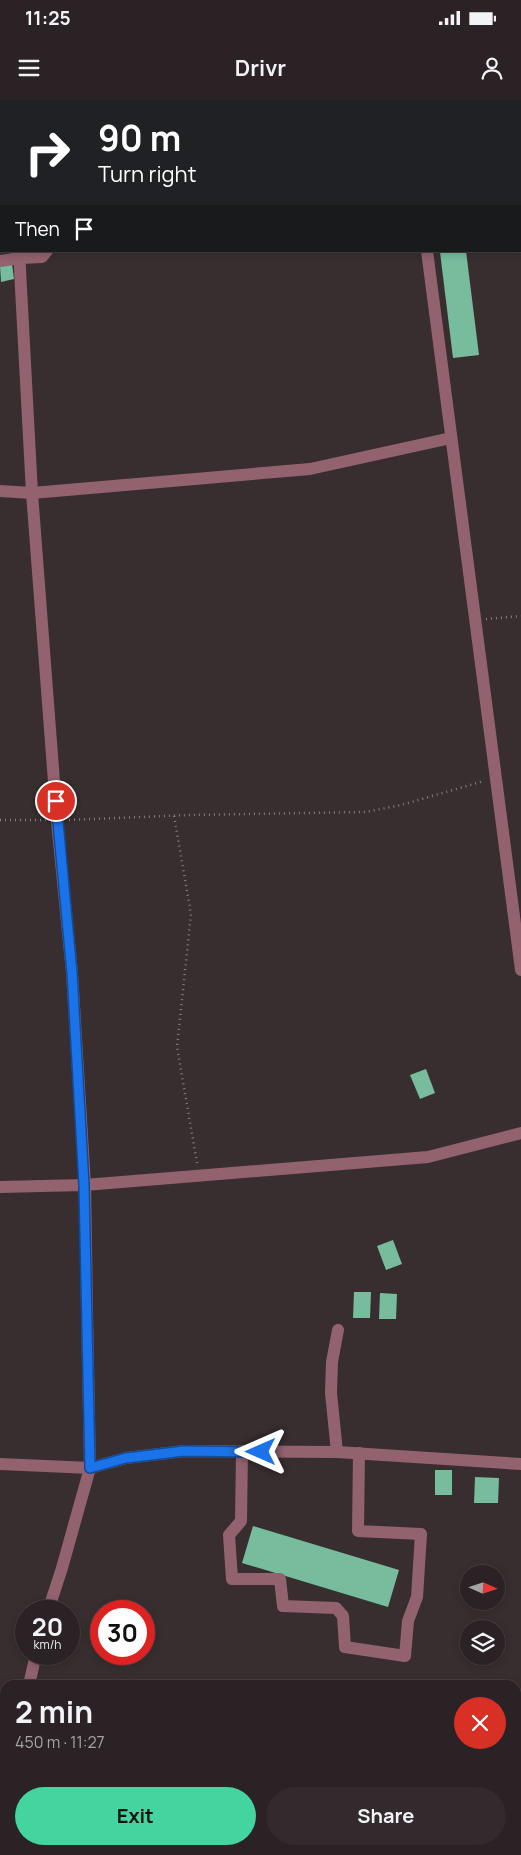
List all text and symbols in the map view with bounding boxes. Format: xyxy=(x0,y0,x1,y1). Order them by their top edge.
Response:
text: 11:25 xyxy=(25,5,71,31)
text: Drivr xyxy=(235,53,286,83)
icon: menu xyxy=(15,54,43,82)
icon: person xyxy=(478,54,506,82)
text: 90 m xyxy=(98,114,181,162)
icon: right xyxy=(15,120,80,185)
text: Turn right xyxy=(98,159,196,189)
icon: arrive xyxy=(70,215,98,243)
text: Then xyxy=(15,216,60,242)
pin xyxy=(35,780,77,822)
icon: arrive xyxy=(42,787,70,815)
position arrow xyxy=(234,1425,286,1477)
north arrow xyxy=(460,1565,505,1610)
map controls xyxy=(460,1565,505,1665)
speed limit sign: 30 xyxy=(90,1600,155,1665)
text: 20 xyxy=(32,1609,63,1644)
button: layers xyxy=(460,1620,505,1665)
text: km/h xyxy=(34,1636,61,1653)
text: 2 min xyxy=(15,1691,93,1732)
button: close xyxy=(454,1697,506,1749)
text: 450 m · 11:27 xyxy=(15,1731,105,1753)
button: Exit xyxy=(15,1787,256,1845)
button: Share xyxy=(266,1787,506,1845)

